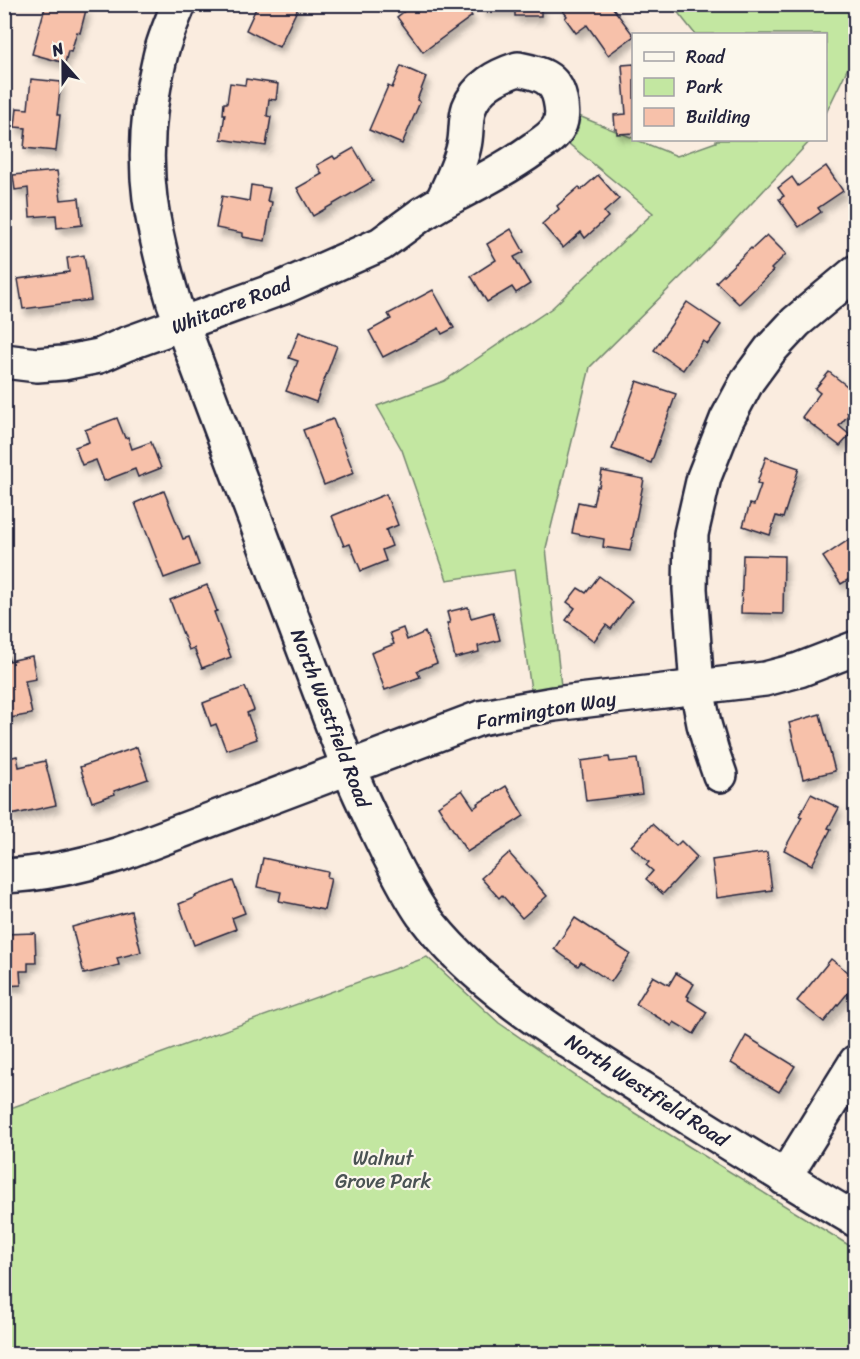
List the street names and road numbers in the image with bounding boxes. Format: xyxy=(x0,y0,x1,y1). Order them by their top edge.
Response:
street label: Whitacre Road xyxy=(166,266,298,344)
street label: North Westfield Road xyxy=(280,624,381,814)
street label: Farmington Way xyxy=(473,681,619,740)
street label: North Westfield Road xyxy=(558,1024,737,1157)

